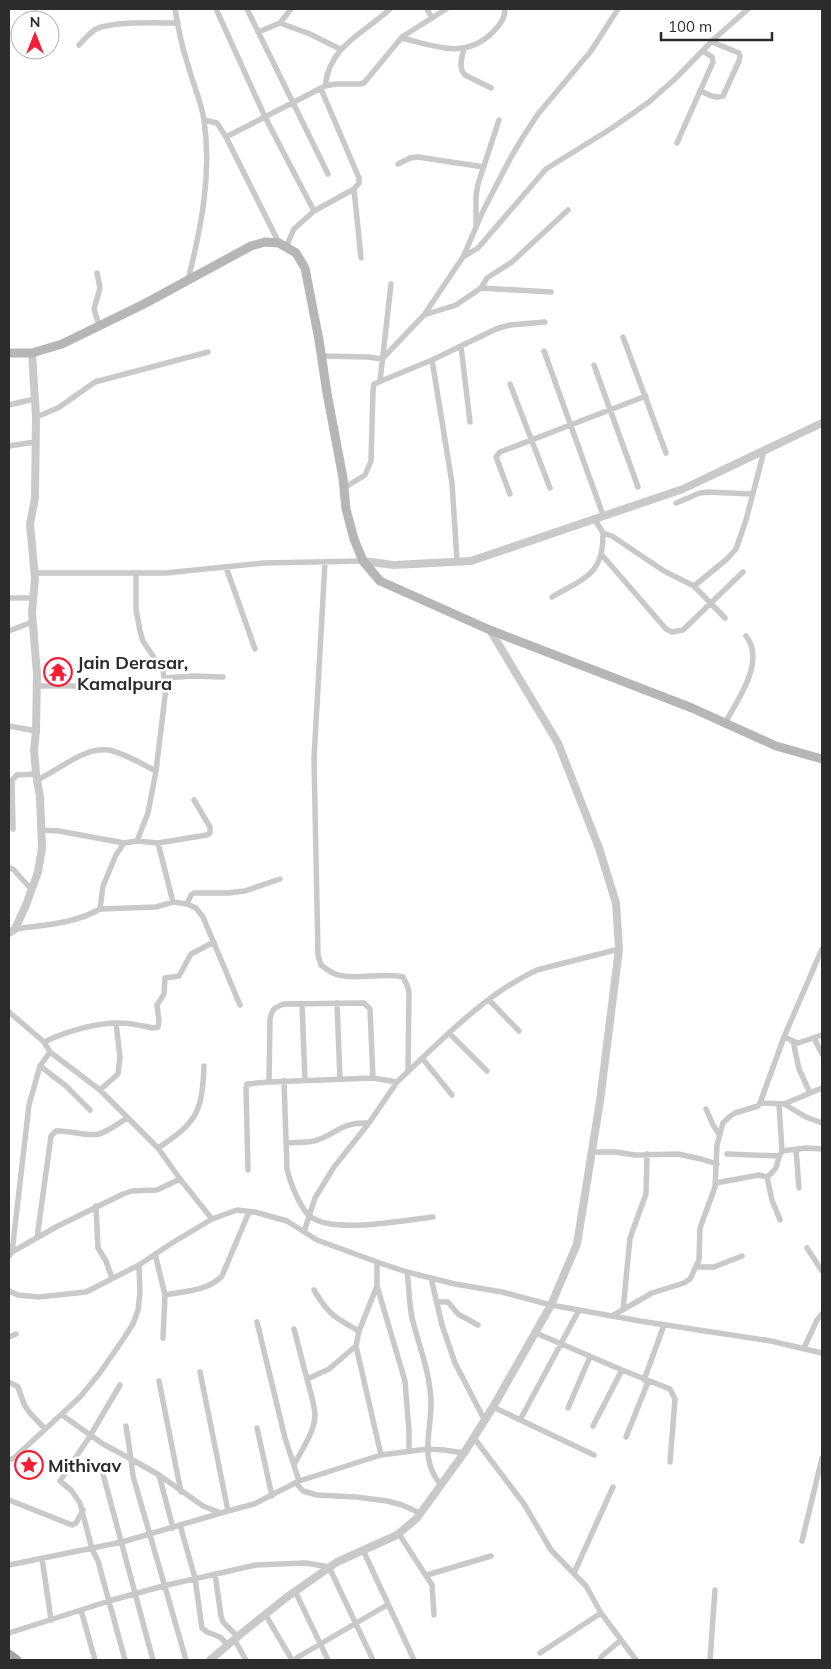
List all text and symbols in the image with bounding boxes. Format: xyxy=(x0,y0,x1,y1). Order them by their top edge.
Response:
north arrow xyxy=(10,10,60,60)
scale bar xyxy=(661,10,772,42)
text: N xyxy=(30,13,40,31)
text: 100 m xyxy=(668,17,712,36)
place label: Jain Derasar, Kamalpura xyxy=(77,651,188,695)
temple icon: Jain Derasar, Kamalpura xyxy=(43,657,73,687)
place icon: Mithivav xyxy=(14,1450,44,1480)
place label: Mithivav xyxy=(48,1454,121,1477)

